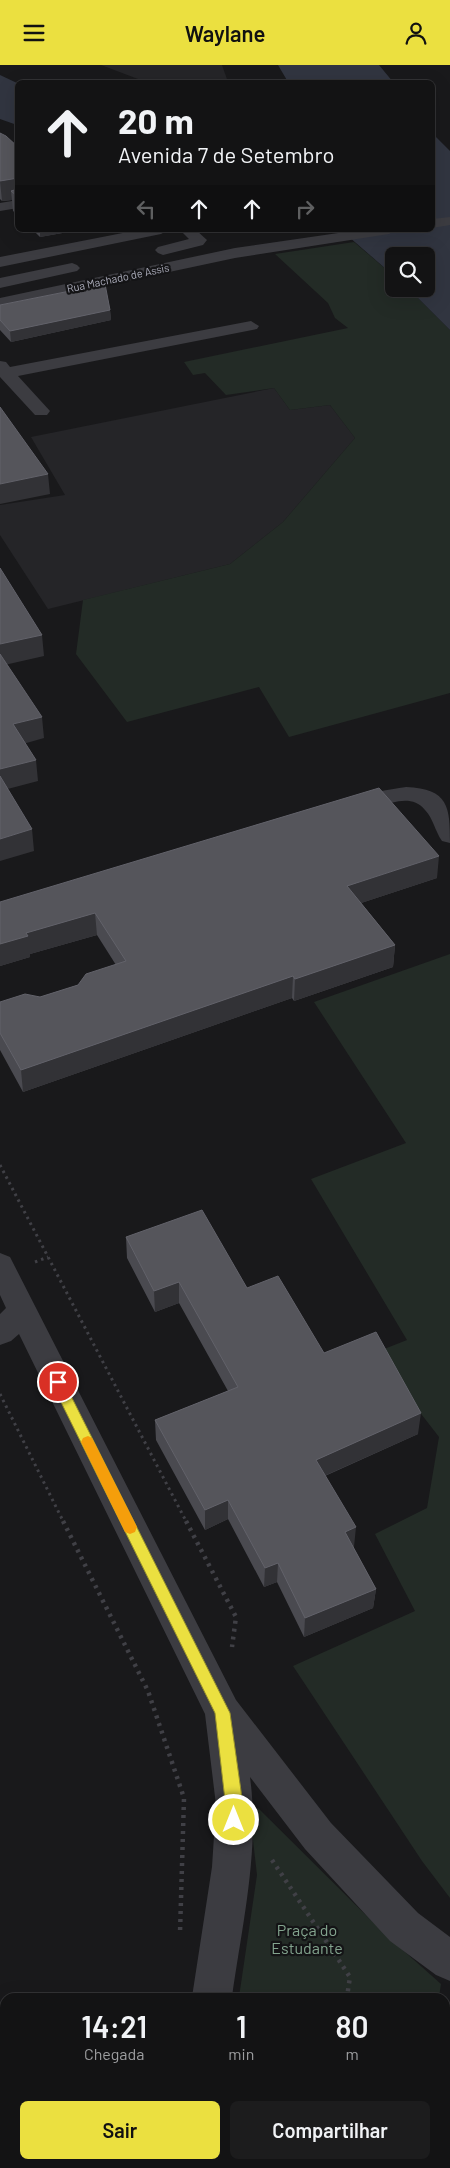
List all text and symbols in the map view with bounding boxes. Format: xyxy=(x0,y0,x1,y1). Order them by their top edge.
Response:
icon: menu xyxy=(20,19,48,47)
icon: person xyxy=(402,19,430,47)
text: Waylane xyxy=(185,20,265,46)
text: 20 m xyxy=(118,99,194,141)
icon: ahead xyxy=(35,100,100,165)
text: Avenida 7 de Setembro xyxy=(118,141,335,167)
icon: left xyxy=(132,195,160,223)
icon: ahead xyxy=(185,195,213,223)
icon: ahead xyxy=(238,195,266,223)
icon: right xyxy=(291,195,319,223)
map controls xyxy=(385,247,435,297)
button: search xyxy=(385,247,435,297)
street label: Rua Machado de Assis xyxy=(65,260,170,295)
pin xyxy=(37,1361,79,1403)
icon: arrive xyxy=(44,1368,72,1396)
position arrow xyxy=(207,1793,259,1845)
park label: Praça do Estudante xyxy=(271,1920,343,1957)
text: 14:21 xyxy=(81,2008,147,2044)
text: 1 xyxy=(236,2008,247,2044)
text: 80 xyxy=(336,2008,369,2044)
text: Chegada xyxy=(84,2044,144,2063)
text: min xyxy=(228,2044,254,2063)
text: m xyxy=(346,2044,359,2063)
button: Sair xyxy=(20,2101,220,2159)
button: Compartilhar xyxy=(230,2101,430,2159)

